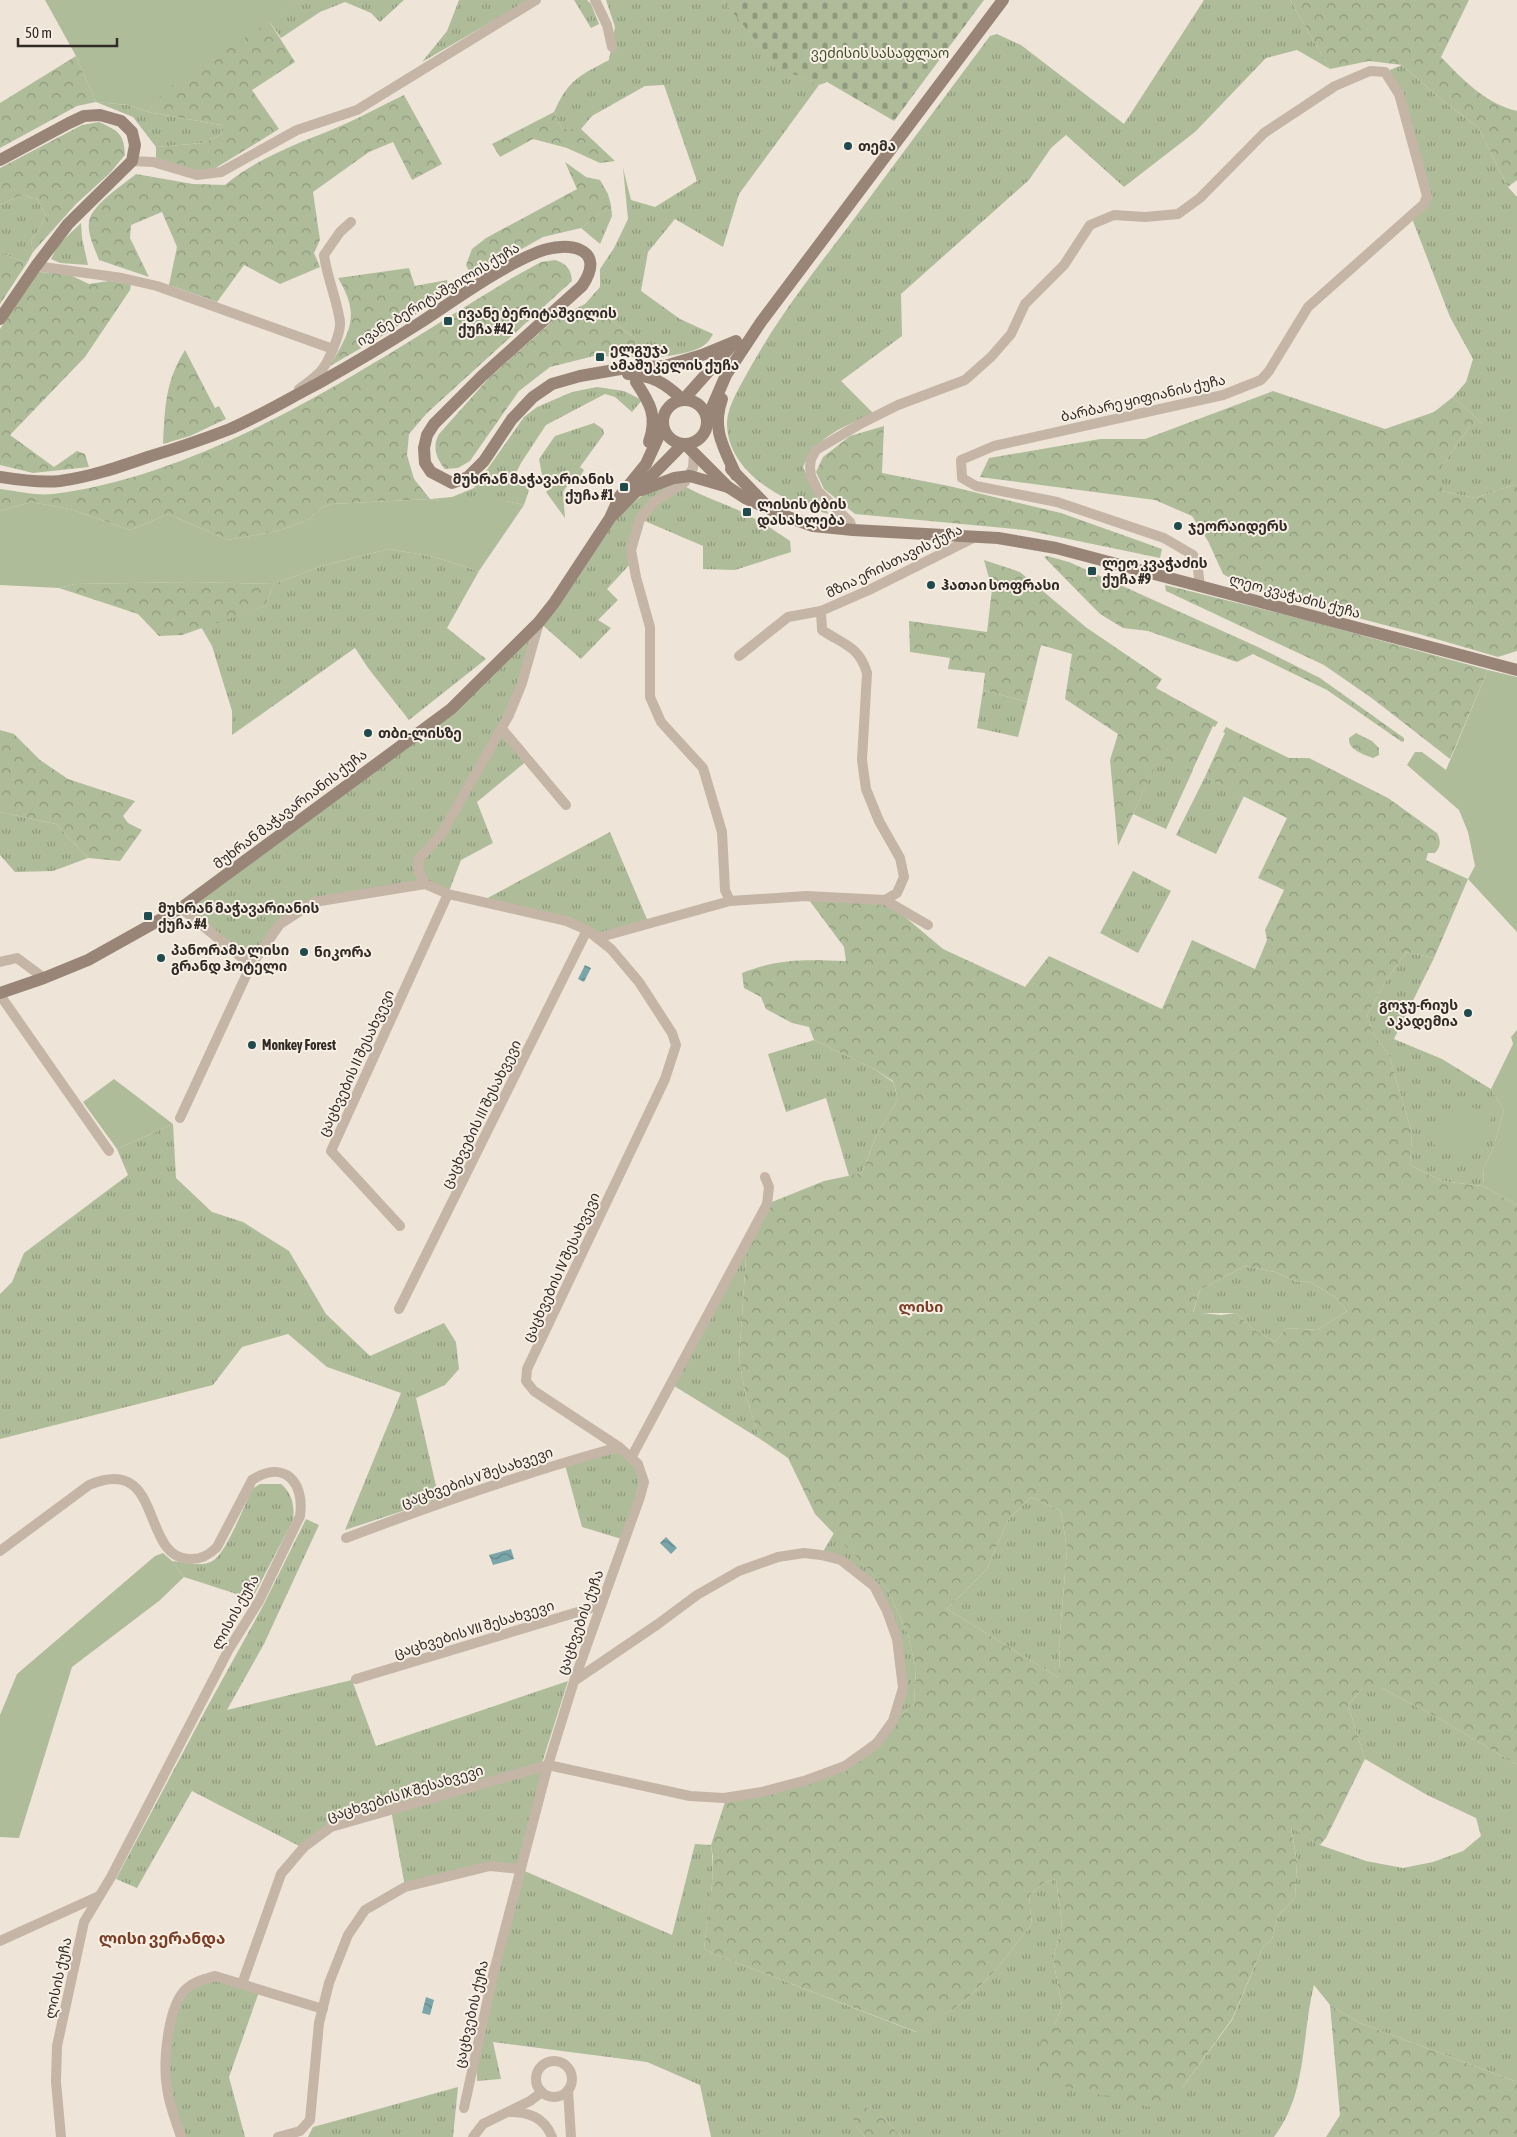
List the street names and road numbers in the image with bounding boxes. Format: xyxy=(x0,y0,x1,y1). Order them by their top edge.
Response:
street label: ივანე ბერიტაშვილის ქუჩა xyxy=(354,239,523,350)
street label: ბარბარე ყიფიანის ქუჩა xyxy=(1059,371,1227,426)
street label: მზია ერისთავის ქუჩა xyxy=(823,521,965,602)
street label: ლეო კვაჭაძის ქუჩა xyxy=(1227,571,1362,622)
street label: მუხრან მაჭავარიანის ქუჩა xyxy=(210,746,371,873)
street label: ცაცხვების II შესახვევი xyxy=(315,987,398,1139)
street label: ცაცხვების III შესახვევი xyxy=(438,1037,525,1191)
street label: ცაცხვების IV შესახვევი xyxy=(519,1190,604,1345)
street label: ცაცხვების V შესახვევი xyxy=(399,1443,555,1511)
street label: ცაცხვების ქუჩა xyxy=(554,1568,607,1677)
street label: ლისის ქუჩა xyxy=(208,1572,263,1653)
street label: ცაცხვების VII შესახვევი xyxy=(392,1597,556,1662)
street label: ცაცხვების IX შესახვევი xyxy=(325,1762,485,1825)
street label: ლისის ქუჩა xyxy=(42,1936,75,2020)
street label: ცაცხვების ქუჩა xyxy=(451,1959,492,2070)

